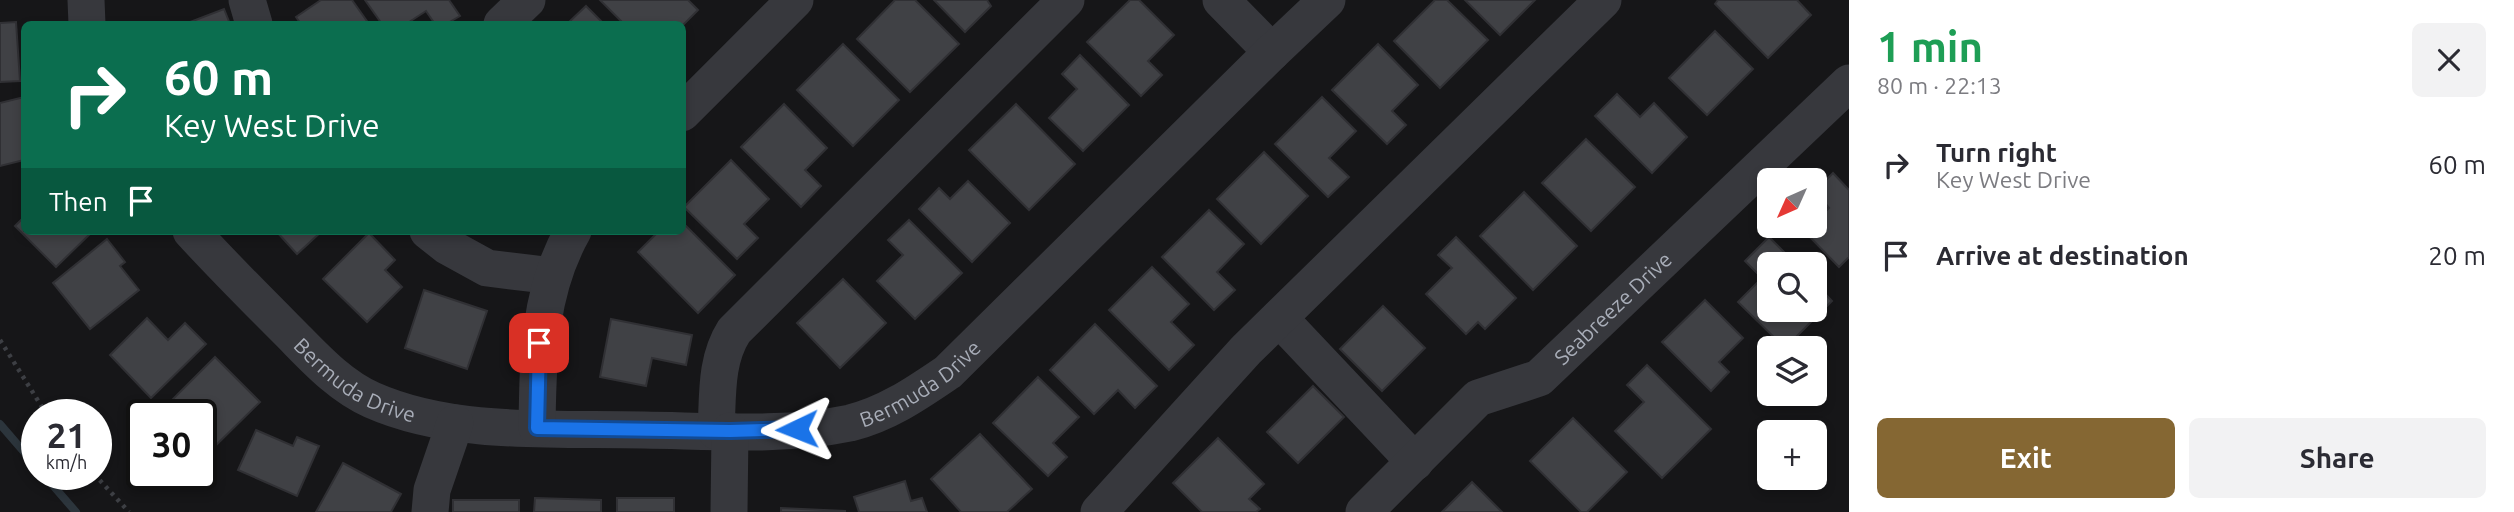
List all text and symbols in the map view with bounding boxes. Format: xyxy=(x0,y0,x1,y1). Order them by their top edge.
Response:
text: 1 min xyxy=(1877,23,1983,70)
button: close xyxy=(2412,23,2486,97)
icon: right xyxy=(49,49,140,140)
text: 60 m xyxy=(164,49,273,104)
text: 80 m · 22:13 xyxy=(1877,73,2002,98)
text: Key West Drive xyxy=(164,107,380,143)
text: Turn right xyxy=(1936,138,2057,167)
icon: right xyxy=(1877,146,1915,184)
text: 60 m xyxy=(2428,150,2486,179)
text: Key West Drive xyxy=(1936,167,2091,192)
north arrow xyxy=(1757,168,1827,238)
map controls xyxy=(1757,168,1827,490)
icon: arrive xyxy=(122,182,160,220)
text: Then xyxy=(49,187,108,216)
icon: arrive xyxy=(1877,237,1915,275)
text: Arrive at destination xyxy=(1936,241,2189,270)
text: 20 m xyxy=(2428,241,2486,270)
street label: Seabreeze Drive xyxy=(1549,247,1676,369)
button: search xyxy=(1757,252,1827,322)
pin xyxy=(509,313,569,373)
icon: arrive xyxy=(520,324,558,362)
street label: Bermuda Drive xyxy=(289,333,418,426)
street label: Bermuda Drive xyxy=(856,335,985,432)
button: layers xyxy=(1757,336,1827,406)
position arrow xyxy=(760,392,834,466)
speed limit sign: 30 xyxy=(126,399,217,490)
text: 21 xyxy=(47,415,86,455)
button: Exit xyxy=(1877,418,2175,498)
button: Share xyxy=(2189,418,2486,498)
button: + xyxy=(1757,420,1827,490)
text: km/h xyxy=(46,452,87,472)

